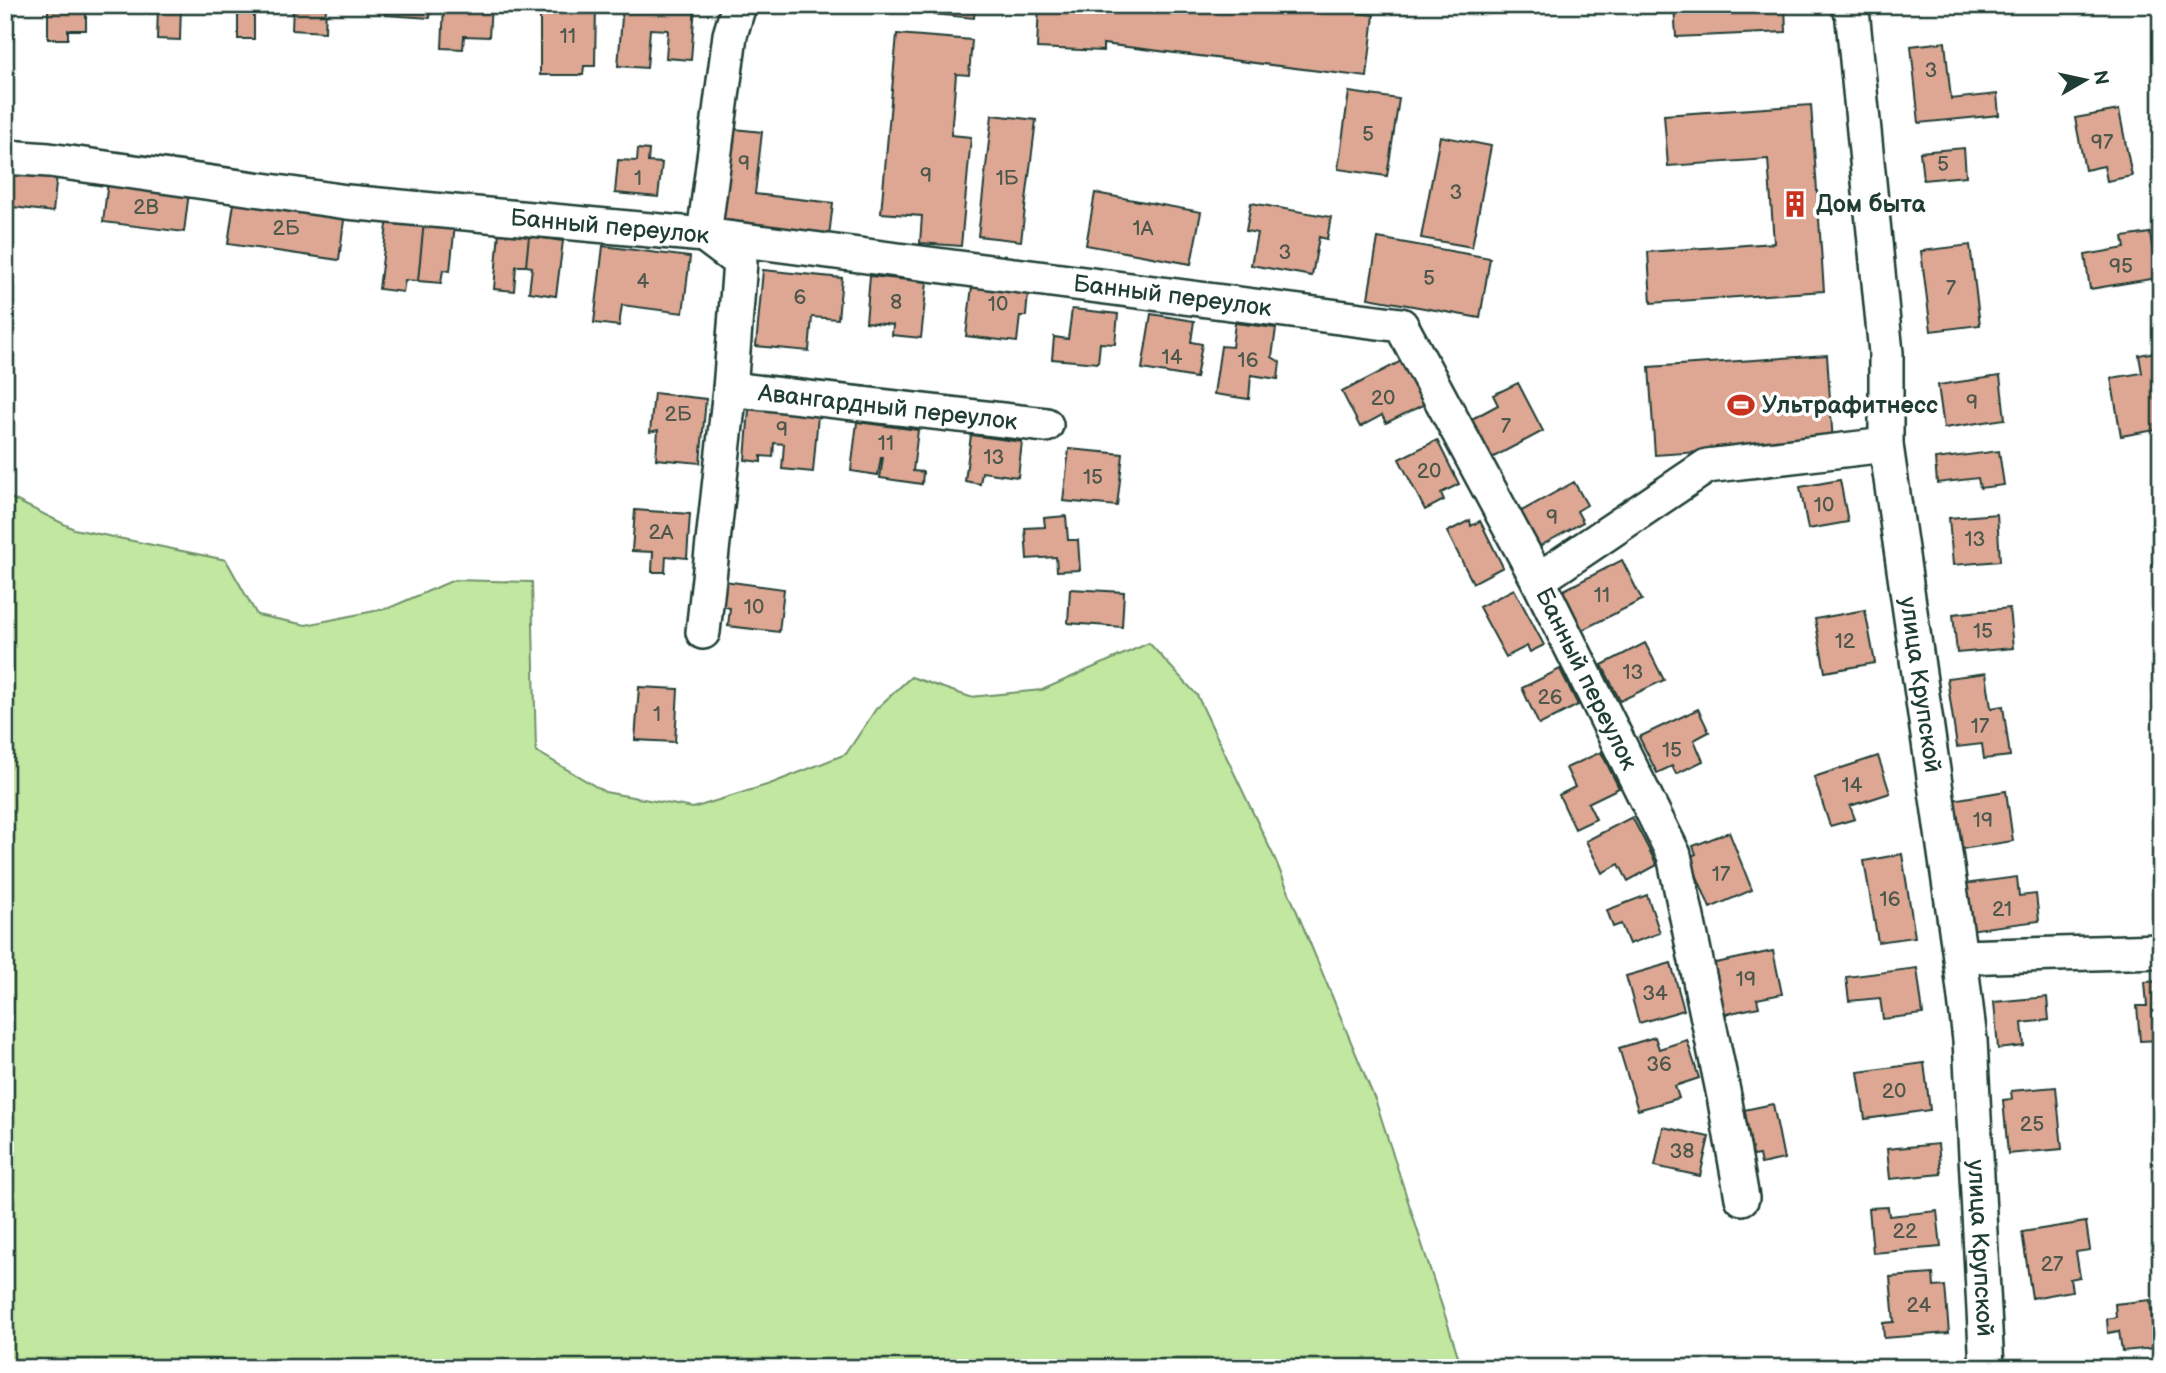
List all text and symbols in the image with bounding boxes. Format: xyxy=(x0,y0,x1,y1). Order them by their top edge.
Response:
house number: 11 xyxy=(560,24,576,49)
north arrow xyxy=(2050,46,2120,116)
house number: 3 xyxy=(1925,58,1937,83)
text: N xyxy=(2088,69,2113,86)
house number: 5 xyxy=(1362,122,1374,147)
house number: 97 xyxy=(2091,130,2114,155)
house number: 9 xyxy=(738,151,750,176)
house number: 5 xyxy=(1937,152,1949,177)
house number: 9 xyxy=(920,163,932,188)
house number: 1 xyxy=(634,166,642,191)
house number: 1Б xyxy=(996,166,1019,191)
house number: 3 xyxy=(1450,180,1462,205)
building icon: Дом быта xyxy=(1780,189,1810,219)
place label: Дом быта xyxy=(1816,190,1926,219)
house number: 2В xyxy=(133,195,159,220)
street label: Банный переулок xyxy=(509,203,711,250)
house number: 2Б xyxy=(273,216,300,241)
house number: 1А xyxy=(1133,216,1154,241)
house number: 3 xyxy=(1279,240,1291,265)
house number: 95 xyxy=(2109,254,2133,279)
house number: 5 xyxy=(1423,266,1435,291)
street label: Банный переулок xyxy=(1072,268,1274,323)
house number: 4 xyxy=(637,269,650,294)
house number: 7 xyxy=(1946,276,1957,301)
house number: 6 xyxy=(794,285,807,310)
house number: 8 xyxy=(890,290,902,315)
house number: 10 xyxy=(988,292,1008,317)
house number: 14 xyxy=(1162,345,1183,370)
house number: 16 xyxy=(1238,348,1259,373)
street label: Авангардный переулок xyxy=(756,378,1019,436)
house number: 20 xyxy=(1371,386,1395,411)
sports icon: Ультрафитнесс xyxy=(1726,390,1756,420)
house number: 9 xyxy=(1966,390,1978,415)
place label: Ультрафитнесс xyxy=(1762,391,1938,420)
house number: 2Б xyxy=(665,402,692,427)
house number: 7 xyxy=(1501,414,1512,439)
house number: 9 xyxy=(776,417,788,442)
house number: 11 xyxy=(878,431,894,456)
house number: 13 xyxy=(983,445,1005,470)
house number: 20 xyxy=(1417,459,1441,484)
house number: 15 xyxy=(1083,465,1103,490)
house number: 10 xyxy=(1814,493,1834,518)
house number: 9 xyxy=(1546,505,1558,530)
house number: 2А xyxy=(648,520,674,545)
house number: 13 xyxy=(1964,527,1986,552)
street label: Банный переулок xyxy=(1530,583,1644,775)
house number: 11 xyxy=(1594,583,1610,608)
house number: 10 xyxy=(744,595,764,620)
street label: улица Крупской xyxy=(1894,595,1948,775)
house number: 15 xyxy=(1973,619,1993,644)
house number: 12 xyxy=(1835,629,1856,654)
house number: 13 xyxy=(1622,660,1644,685)
house number: 26 xyxy=(1537,685,1563,710)
house number: 1 xyxy=(653,702,661,727)
house number: 17 xyxy=(1971,714,1990,739)
house number: 15 xyxy=(1662,738,1682,763)
house number: 14 xyxy=(1842,773,1863,798)
house number: 19 xyxy=(1973,808,1993,833)
house number: 17 xyxy=(1712,862,1731,887)
house number: 16 xyxy=(1880,887,1901,912)
house number: 21 xyxy=(1992,897,2012,922)
house number: 19 xyxy=(1736,967,1756,992)
house number: 34 xyxy=(1642,981,1668,1006)
house number: 36 xyxy=(1646,1052,1672,1077)
house number: 20 xyxy=(1882,1079,1906,1104)
house number: 25 xyxy=(2020,1112,2044,1137)
house number: 38 xyxy=(1669,1139,1695,1164)
street label: улица Крупской xyxy=(1962,1159,2000,1337)
house number: 22 xyxy=(1893,1219,1918,1244)
house number: 27 xyxy=(2041,1252,2064,1277)
house number: 24 xyxy=(1907,1293,1932,1318)

